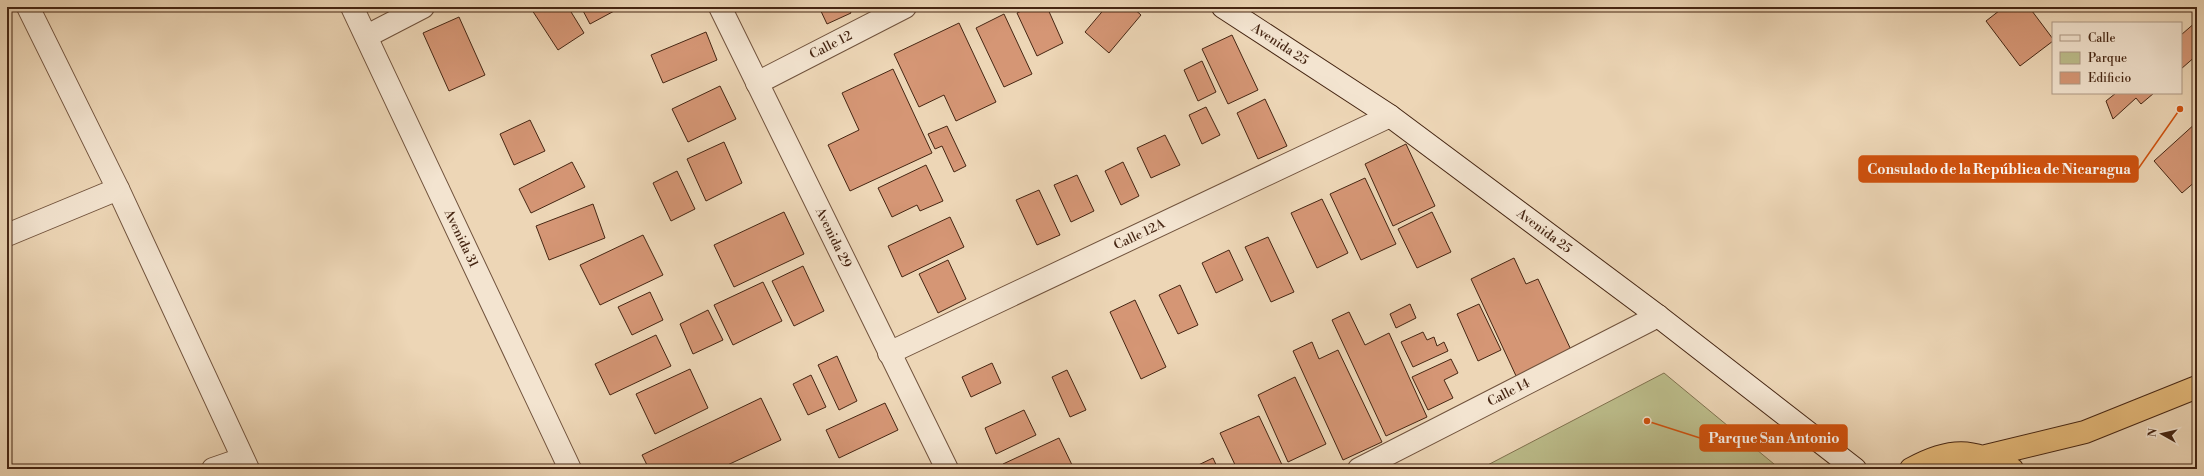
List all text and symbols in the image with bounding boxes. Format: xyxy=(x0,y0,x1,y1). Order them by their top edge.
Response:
street label: Avenida 25 xyxy=(1248,19,1311,68)
legend xyxy=(2052,22,2182,94)
street label: Calle 12 xyxy=(807,28,855,63)
text: Calle xyxy=(2088,31,2115,46)
text: Parque xyxy=(2088,51,2127,66)
text: Edificio xyxy=(2088,71,2131,86)
callout: Consulado de la República de Nicaragua xyxy=(1859,156,2138,182)
text: Consulado de la República de Nicaragua xyxy=(1867,161,2131,179)
street label: Avenida 29 xyxy=(811,204,855,271)
street label: Avenida 25 xyxy=(1513,205,1575,257)
street label: Avenida 31 xyxy=(440,206,482,270)
street label: Calle 12A xyxy=(1111,215,1169,253)
street label: Calle 14 xyxy=(1485,375,1533,410)
north arrow xyxy=(2142,414,2182,454)
callout: Parque San Antonio xyxy=(1700,425,1847,451)
text: N xyxy=(2146,427,2161,438)
text: Parque San Antonio xyxy=(1709,430,1839,448)

